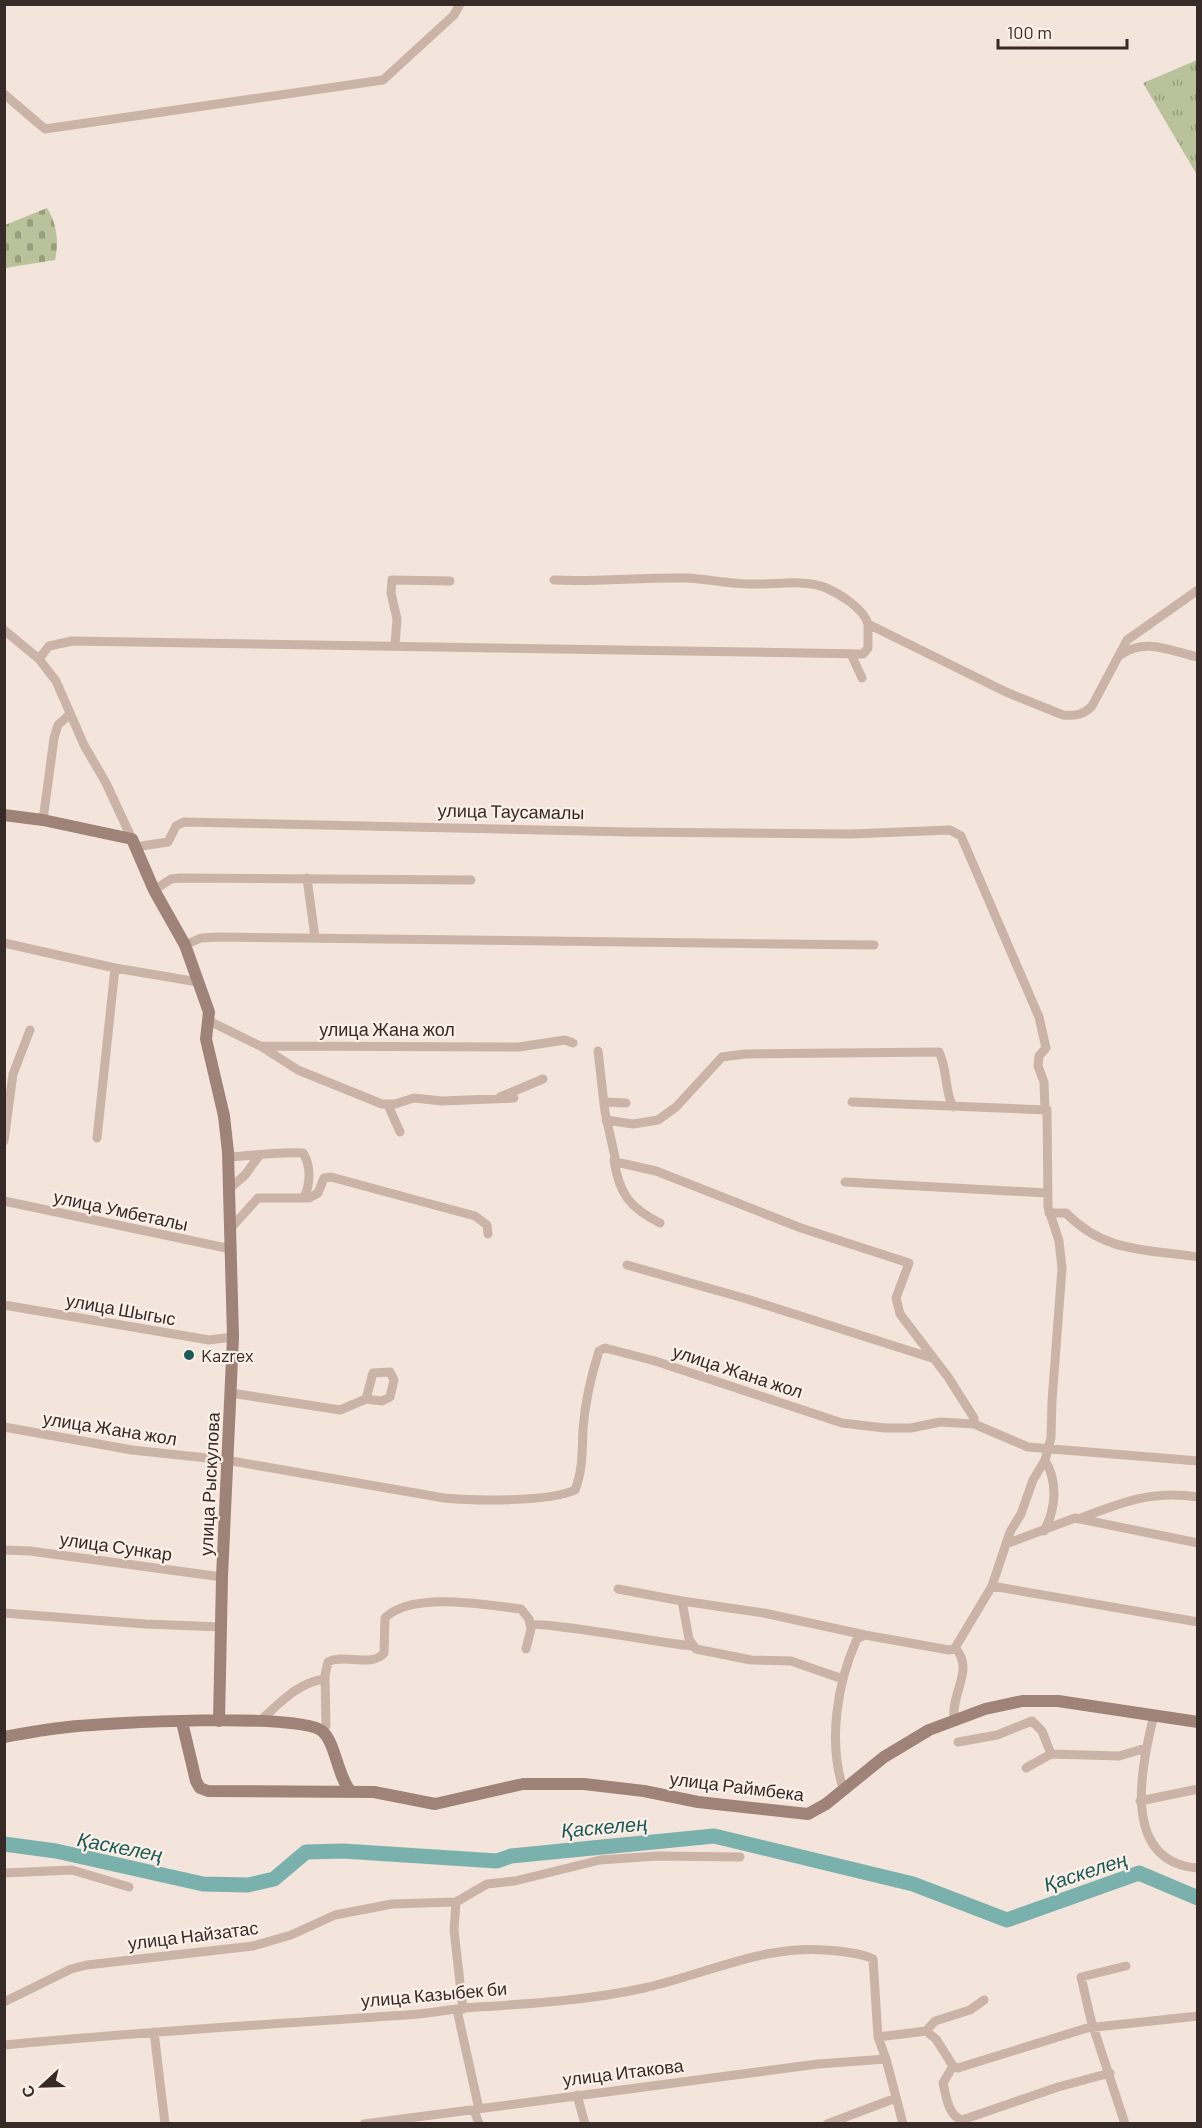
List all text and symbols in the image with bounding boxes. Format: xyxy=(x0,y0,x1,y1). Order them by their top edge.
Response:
scale bar xyxy=(998,12,1127,50)
text: 100 m xyxy=(1007,21,1052,43)
street label: улица Таусамалы xyxy=(437,799,585,823)
street label: улица Жана жол xyxy=(319,1018,455,1040)
street label: улица Умбеталы xyxy=(52,1185,190,1235)
street label: улица Шыгыс xyxy=(64,1289,178,1329)
street label: улица Жана жол xyxy=(670,1340,806,1402)
place label: Kazrex xyxy=(201,1344,254,1366)
marker: Kazrex xyxy=(182,1348,196,1362)
street label: улица Жана жол xyxy=(41,1407,179,1449)
street label: улица Рыскулова xyxy=(194,1411,224,1556)
street label: улица Сункар xyxy=(58,1527,174,1565)
street label: улица Раймбека xyxy=(669,1767,806,1805)
water label: Қаскелең xyxy=(560,1810,648,1842)
water label: Қаскелең xyxy=(75,1826,165,1866)
water label: Қаскелең xyxy=(1040,1846,1130,1896)
street label: улица Найзатас xyxy=(127,1916,259,1954)
street label: улица Казыбек би xyxy=(360,1977,508,2011)
street label: улица Итакова xyxy=(561,2054,686,2090)
north arrow xyxy=(12,2056,72,2116)
text: С xyxy=(16,2082,39,2101)

